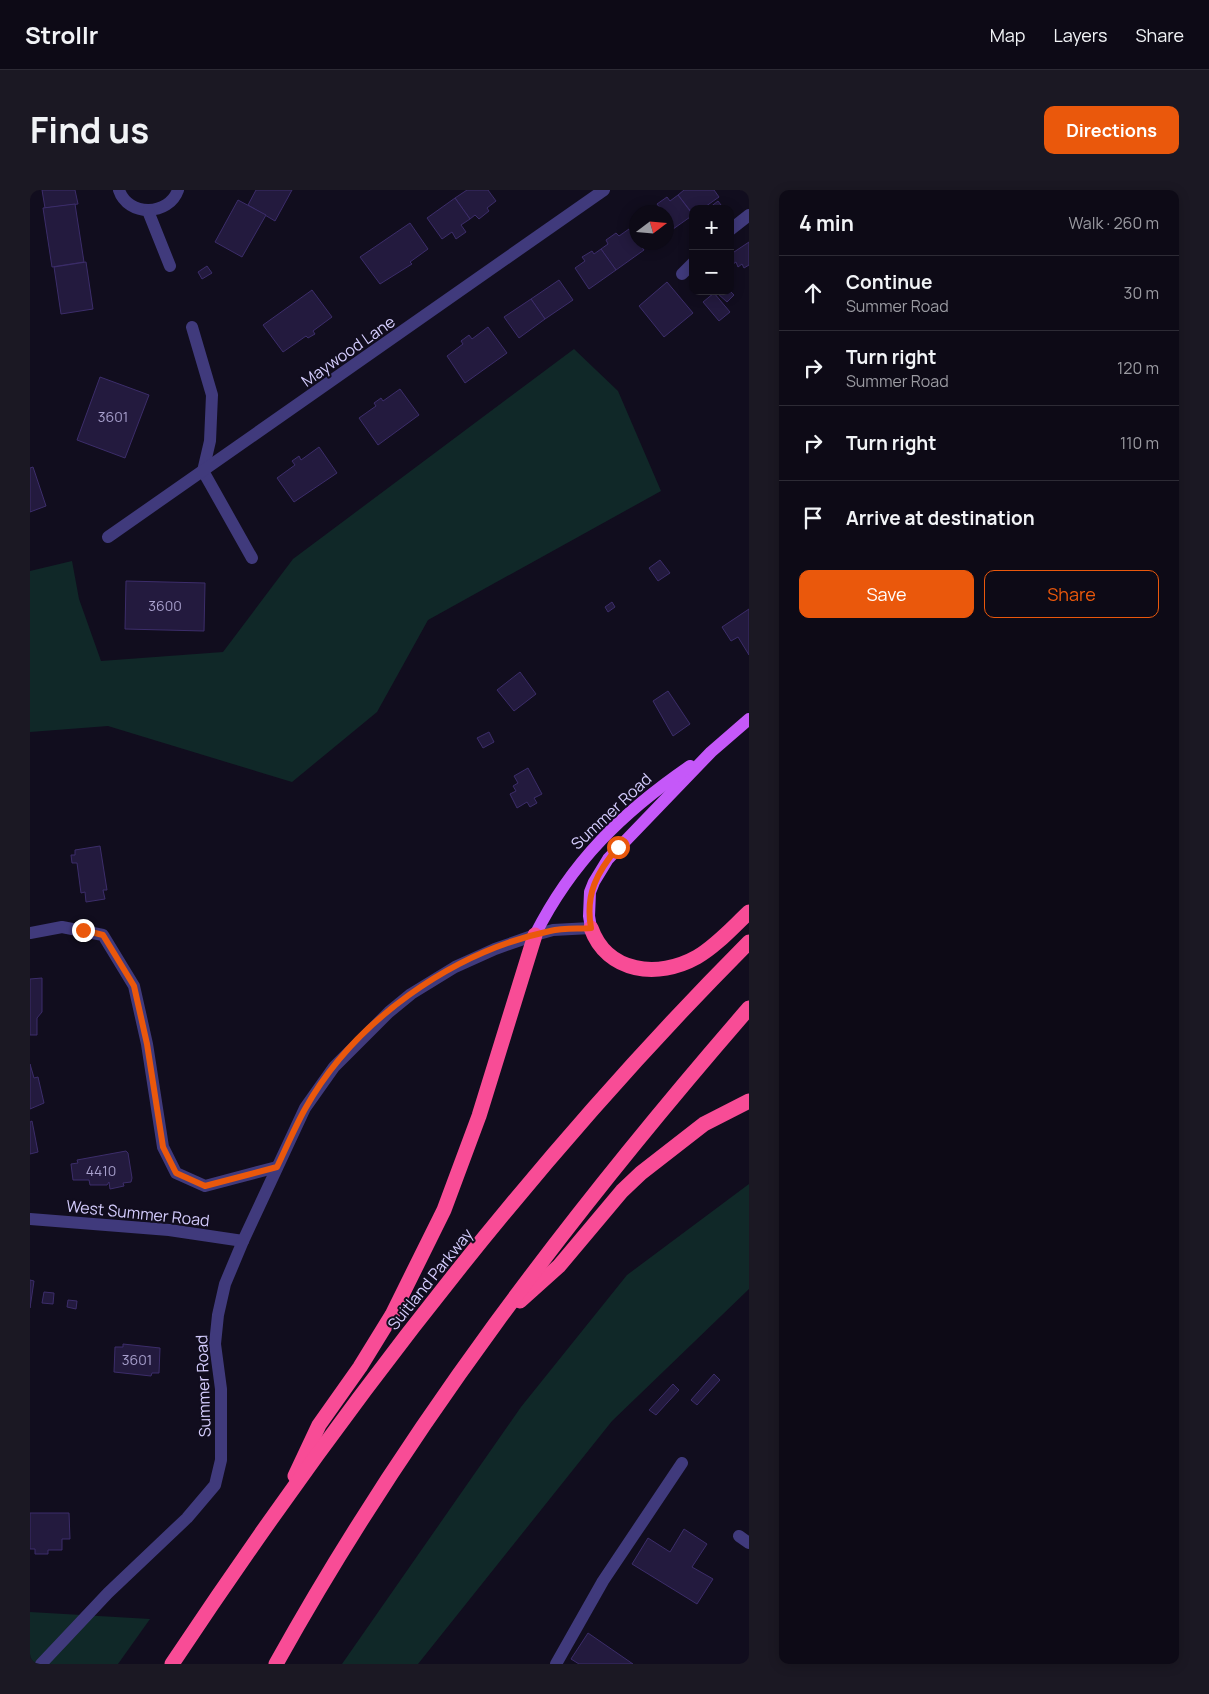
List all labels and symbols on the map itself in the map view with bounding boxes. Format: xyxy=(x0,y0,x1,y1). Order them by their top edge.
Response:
north arrow xyxy=(629,205,674,250)
street label: Maywood Lane xyxy=(297,311,399,391)
house number: 3601 xyxy=(98,407,128,426)
house number: 3600 xyxy=(148,596,182,615)
street label: Summer Road xyxy=(566,768,656,854)
route start xyxy=(607,836,630,859)
route end xyxy=(72,919,95,942)
house number: 4410 xyxy=(86,1161,116,1180)
street label: West Summer Road xyxy=(65,1195,211,1231)
street label: Suitland Parkway xyxy=(382,1223,478,1334)
street label: Summer Road xyxy=(190,1334,216,1438)
house number: 3601 xyxy=(122,1350,152,1369)

